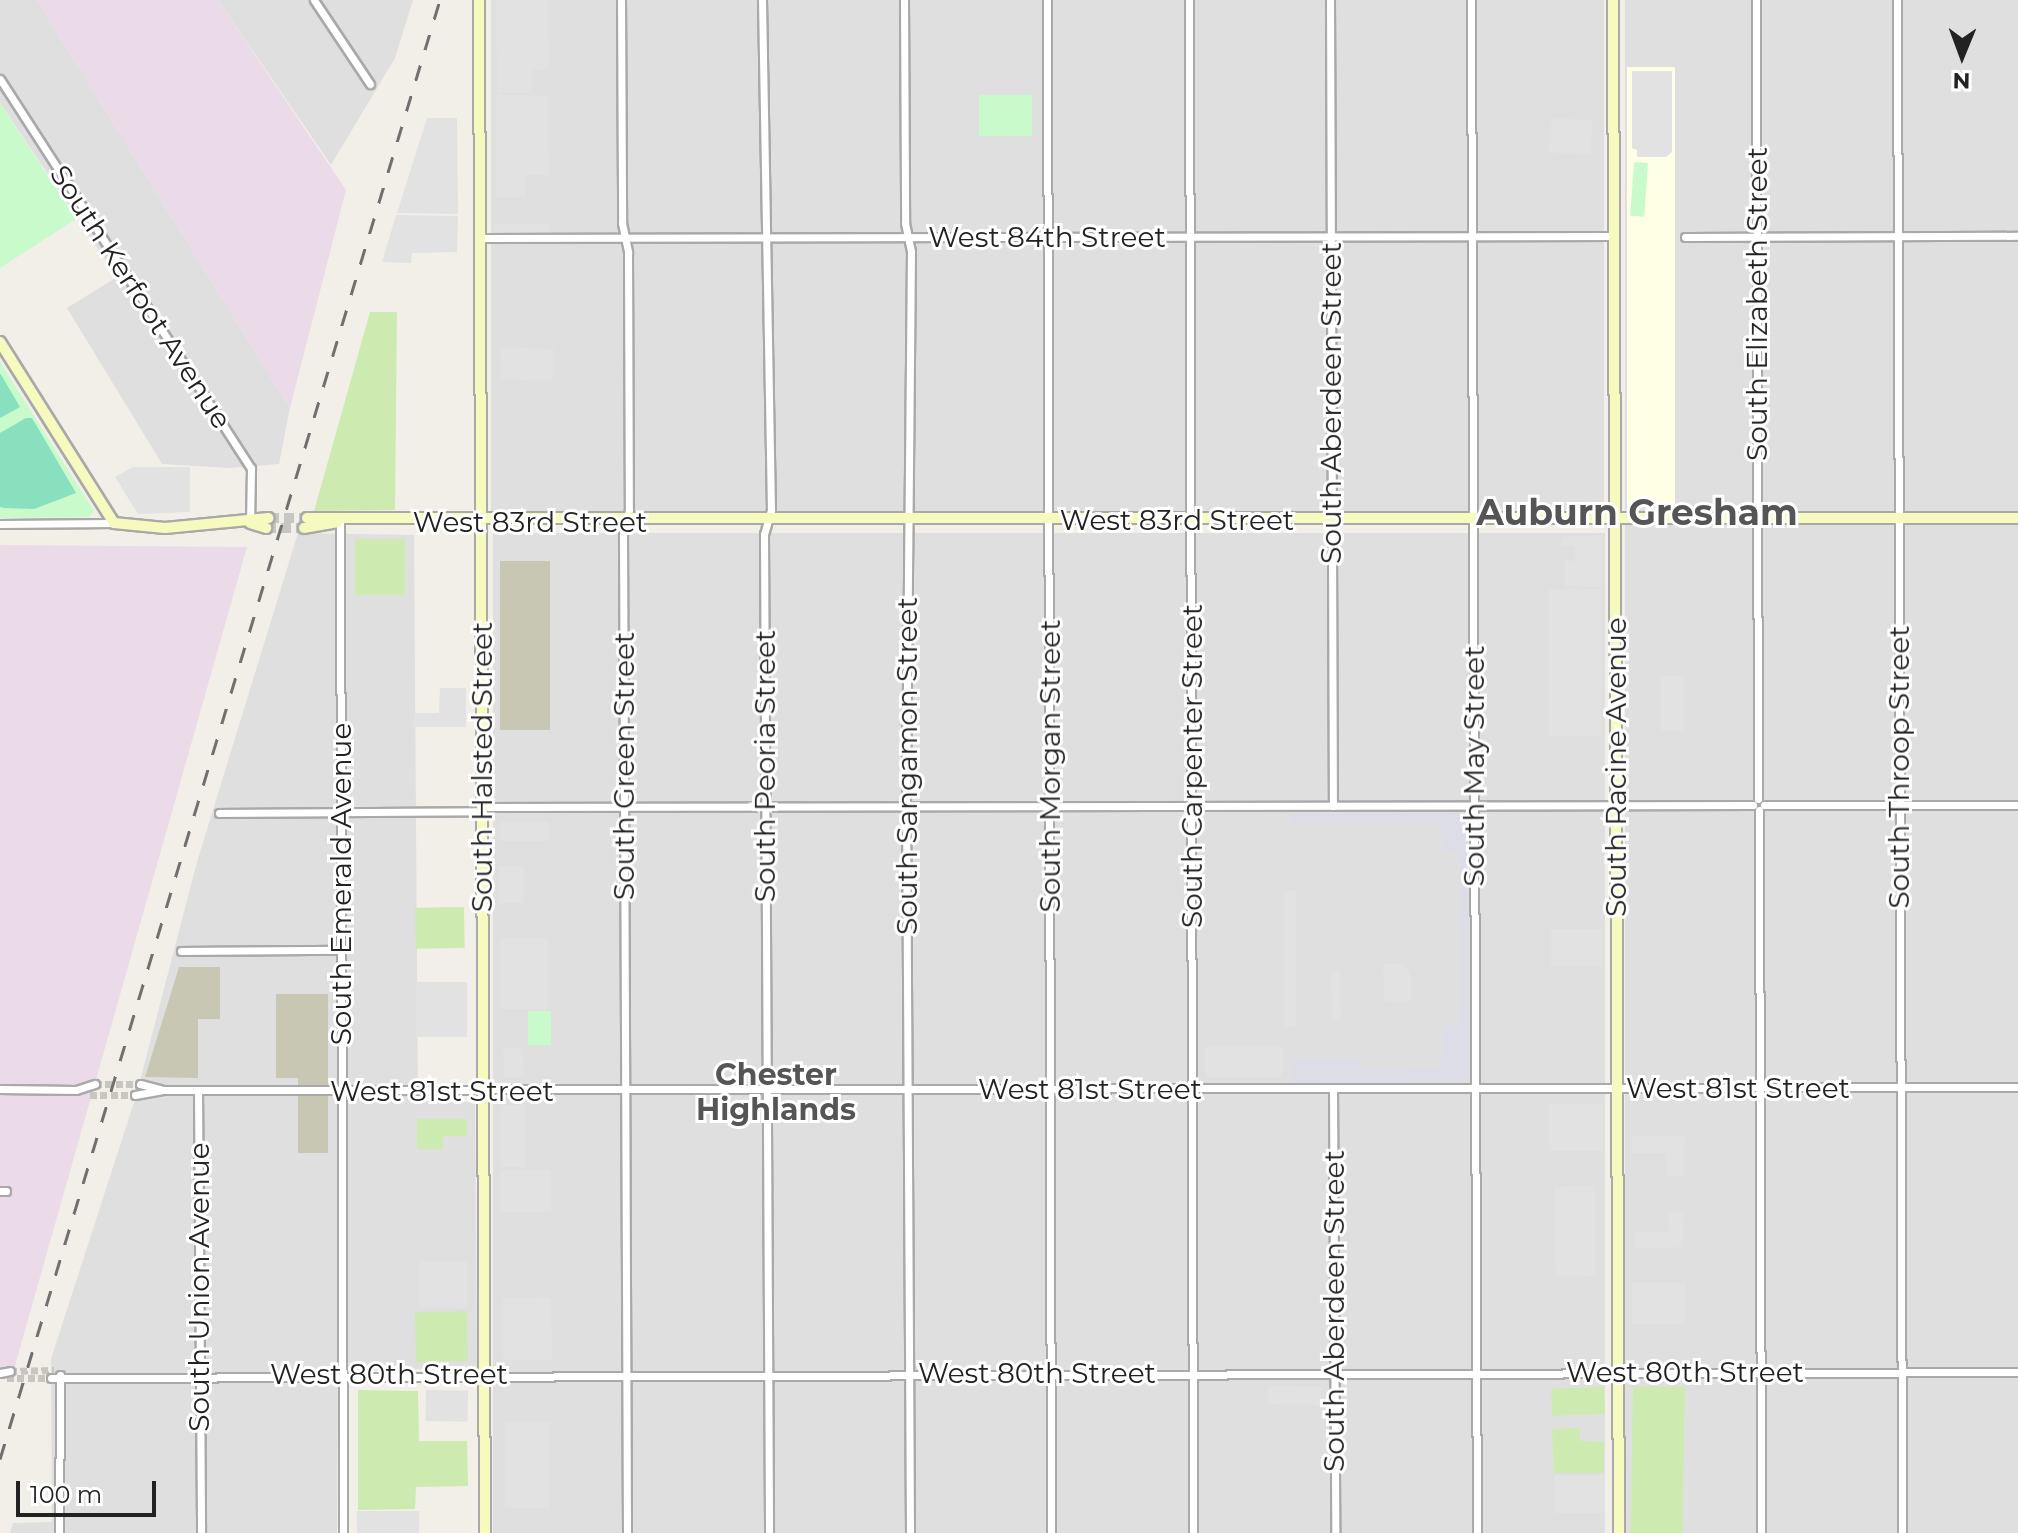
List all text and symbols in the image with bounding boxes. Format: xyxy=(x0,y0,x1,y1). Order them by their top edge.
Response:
north arrow xyxy=(1922,16,2002,96)
text: N xyxy=(1952,67,1971,94)
street label: South Elizabeth Street xyxy=(1740,147,1774,461)
street label: South Kerfoot Avenue xyxy=(43,159,239,435)
street label: West 84th Street xyxy=(928,220,1166,254)
street label: South Aberdeen Street xyxy=(1314,242,1348,564)
district label: Auburn Gresham xyxy=(1476,491,1798,535)
street label: West 83rd Street xyxy=(1060,503,1294,537)
street label: West 83rd Street xyxy=(413,505,647,539)
street label: South Sangamon Street xyxy=(890,597,924,935)
street label: South Carpenter Street xyxy=(1175,604,1209,928)
street label: South Racine Avenue xyxy=(1599,617,1633,917)
street label: South Morgan Street xyxy=(1033,619,1067,913)
street label: South Halsted Street xyxy=(465,622,499,912)
street label: South Throop Street xyxy=(1882,625,1916,909)
street label: South Peoria Street xyxy=(748,630,782,902)
street label: South Green Street xyxy=(607,632,641,900)
street label: South May Street xyxy=(1457,645,1491,887)
street label: South Emerald Avenue xyxy=(324,723,358,1045)
district label: Chester Highlands xyxy=(696,1057,856,1128)
street label: West 81st Street xyxy=(1626,1071,1850,1105)
street label: West 81st Street xyxy=(978,1072,1202,1106)
street label: West 81st Street xyxy=(330,1074,554,1108)
street label: South Union Avenue xyxy=(182,1142,216,1432)
street label: South Aberdeen Street xyxy=(1317,1150,1351,1472)
street label: West 80th Street xyxy=(1566,1355,1804,1389)
street label: West 80th Street xyxy=(918,1356,1156,1390)
street label: West 80th Street xyxy=(270,1357,508,1391)
scale bar xyxy=(20,1465,160,1515)
text: 100 m xyxy=(30,1480,102,1509)

